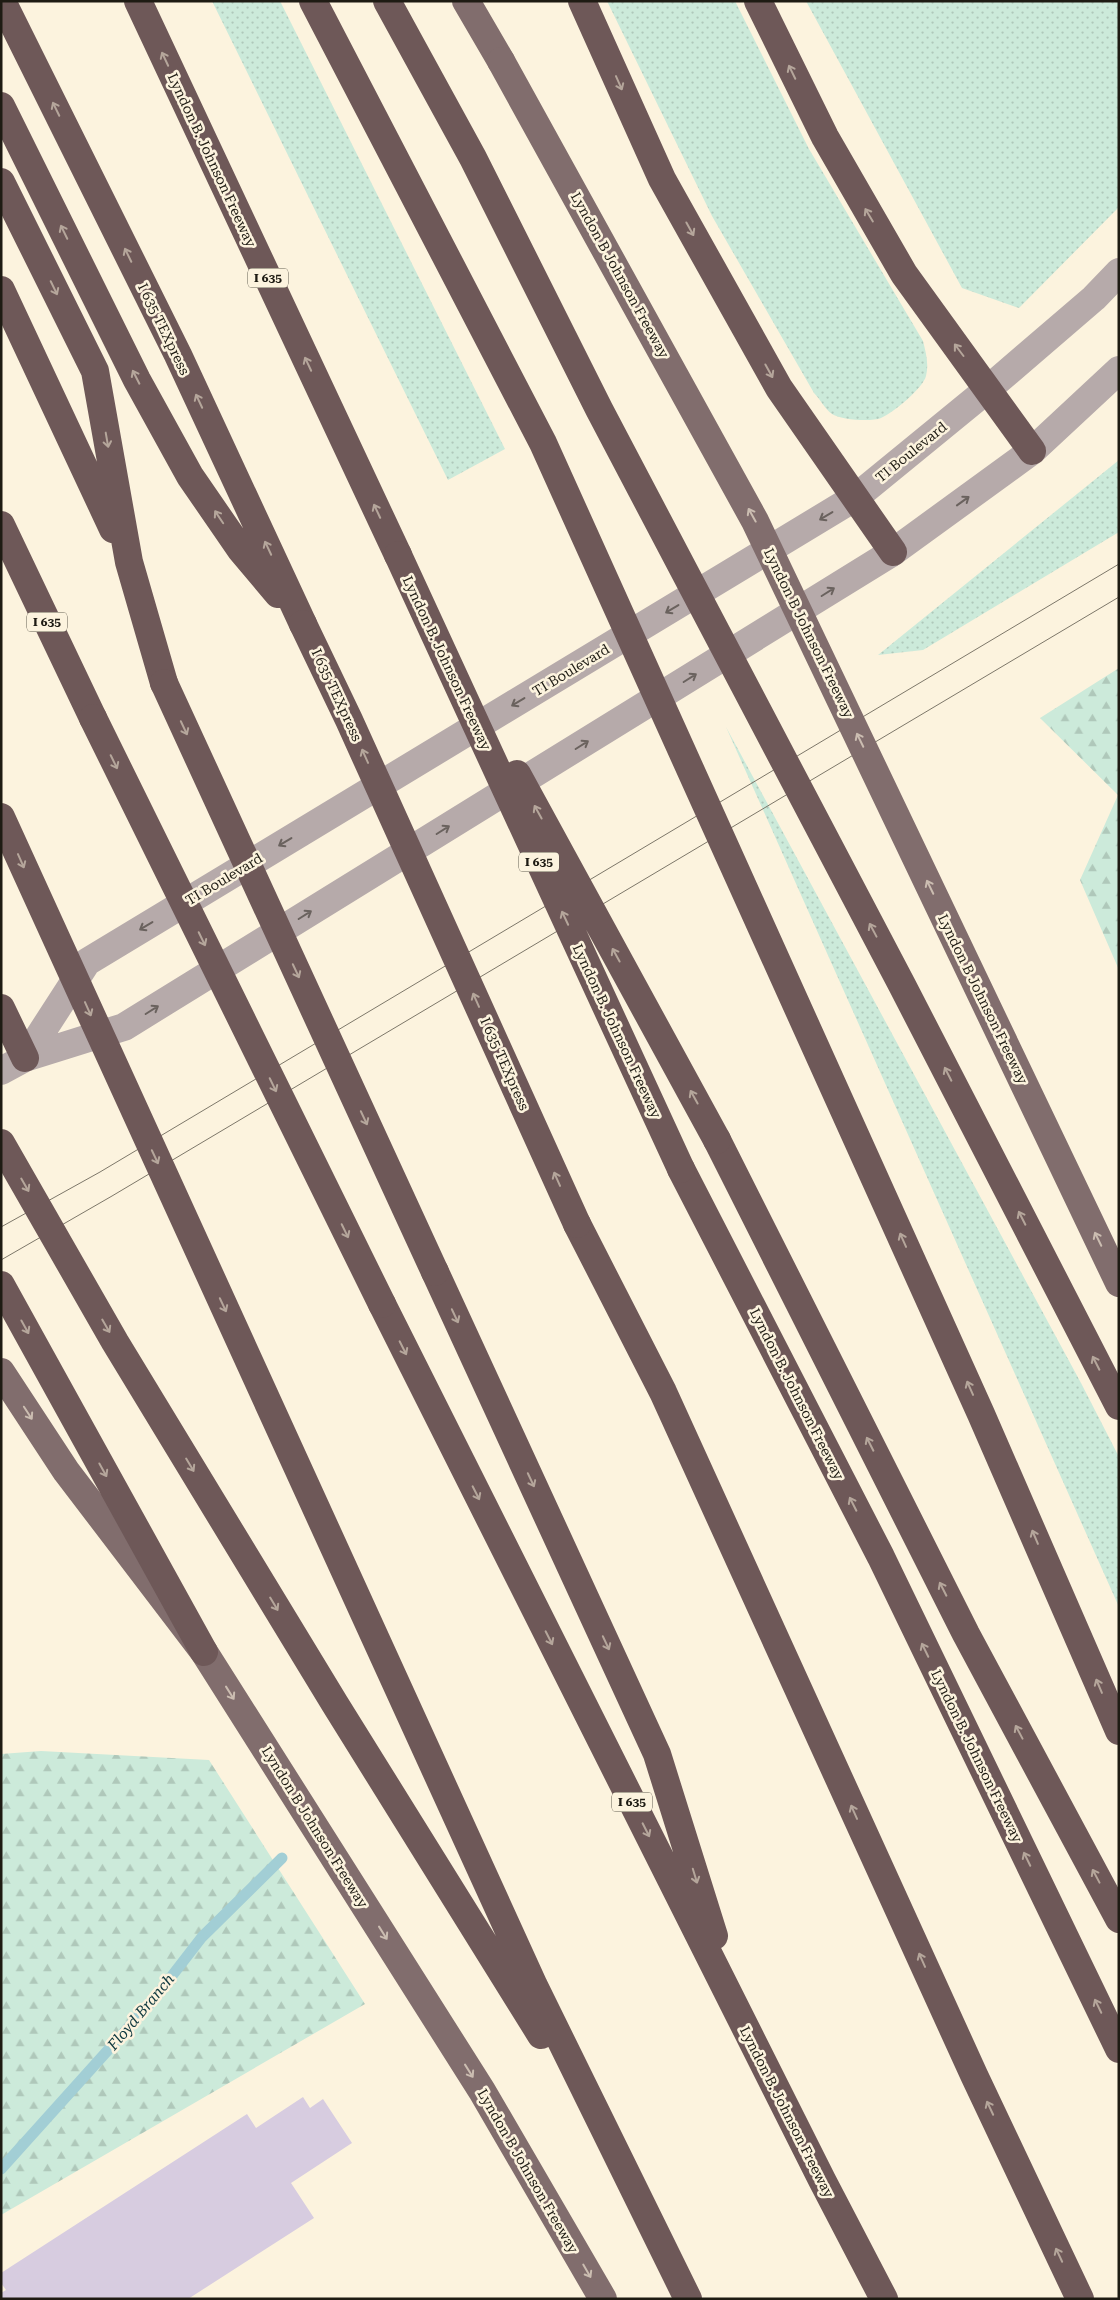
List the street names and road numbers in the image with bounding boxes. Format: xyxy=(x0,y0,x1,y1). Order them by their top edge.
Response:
street label: Lyndon B. Johnson Freeway xyxy=(165,70,260,250)
street label: Lyndon B Johnson Freeway xyxy=(568,189,673,361)
road number: I 635 xyxy=(248,268,288,288)
street label: I 635 TEXpress xyxy=(135,281,193,378)
street label: TI Boulevard xyxy=(872,418,950,486)
street label: Lyndon B Johnson Freeway xyxy=(761,545,857,721)
street label: Lyndon B. Johnson Freeway xyxy=(400,573,495,753)
road number: I 635 xyxy=(27,612,67,632)
street label: TI Boulevard xyxy=(530,641,612,699)
street label: I 635 TEXpress xyxy=(309,646,366,744)
street label: TI Boulevard xyxy=(183,850,265,908)
road number: I 635 xyxy=(519,852,559,872)
street label: Lyndon B Johnson Freeway xyxy=(935,911,1031,1087)
street label: Lyndon B. Johnson Freeway xyxy=(570,941,665,1121)
street label: I 635 TEXpress xyxy=(477,1015,533,1113)
street label: Lyndon B. Johnson Freeway xyxy=(747,1306,848,1483)
street label: Lyndon B. Johnson Freeway xyxy=(928,1667,1026,1846)
street label: Lyndon B Johnson Freeway xyxy=(259,1743,372,1911)
road number: I 635 xyxy=(612,1792,652,1811)
street label: Lyndon B. Johnson Freeway xyxy=(737,2024,838,2201)
street label: Lyndon B Johnson Freeway xyxy=(474,2086,582,2257)

